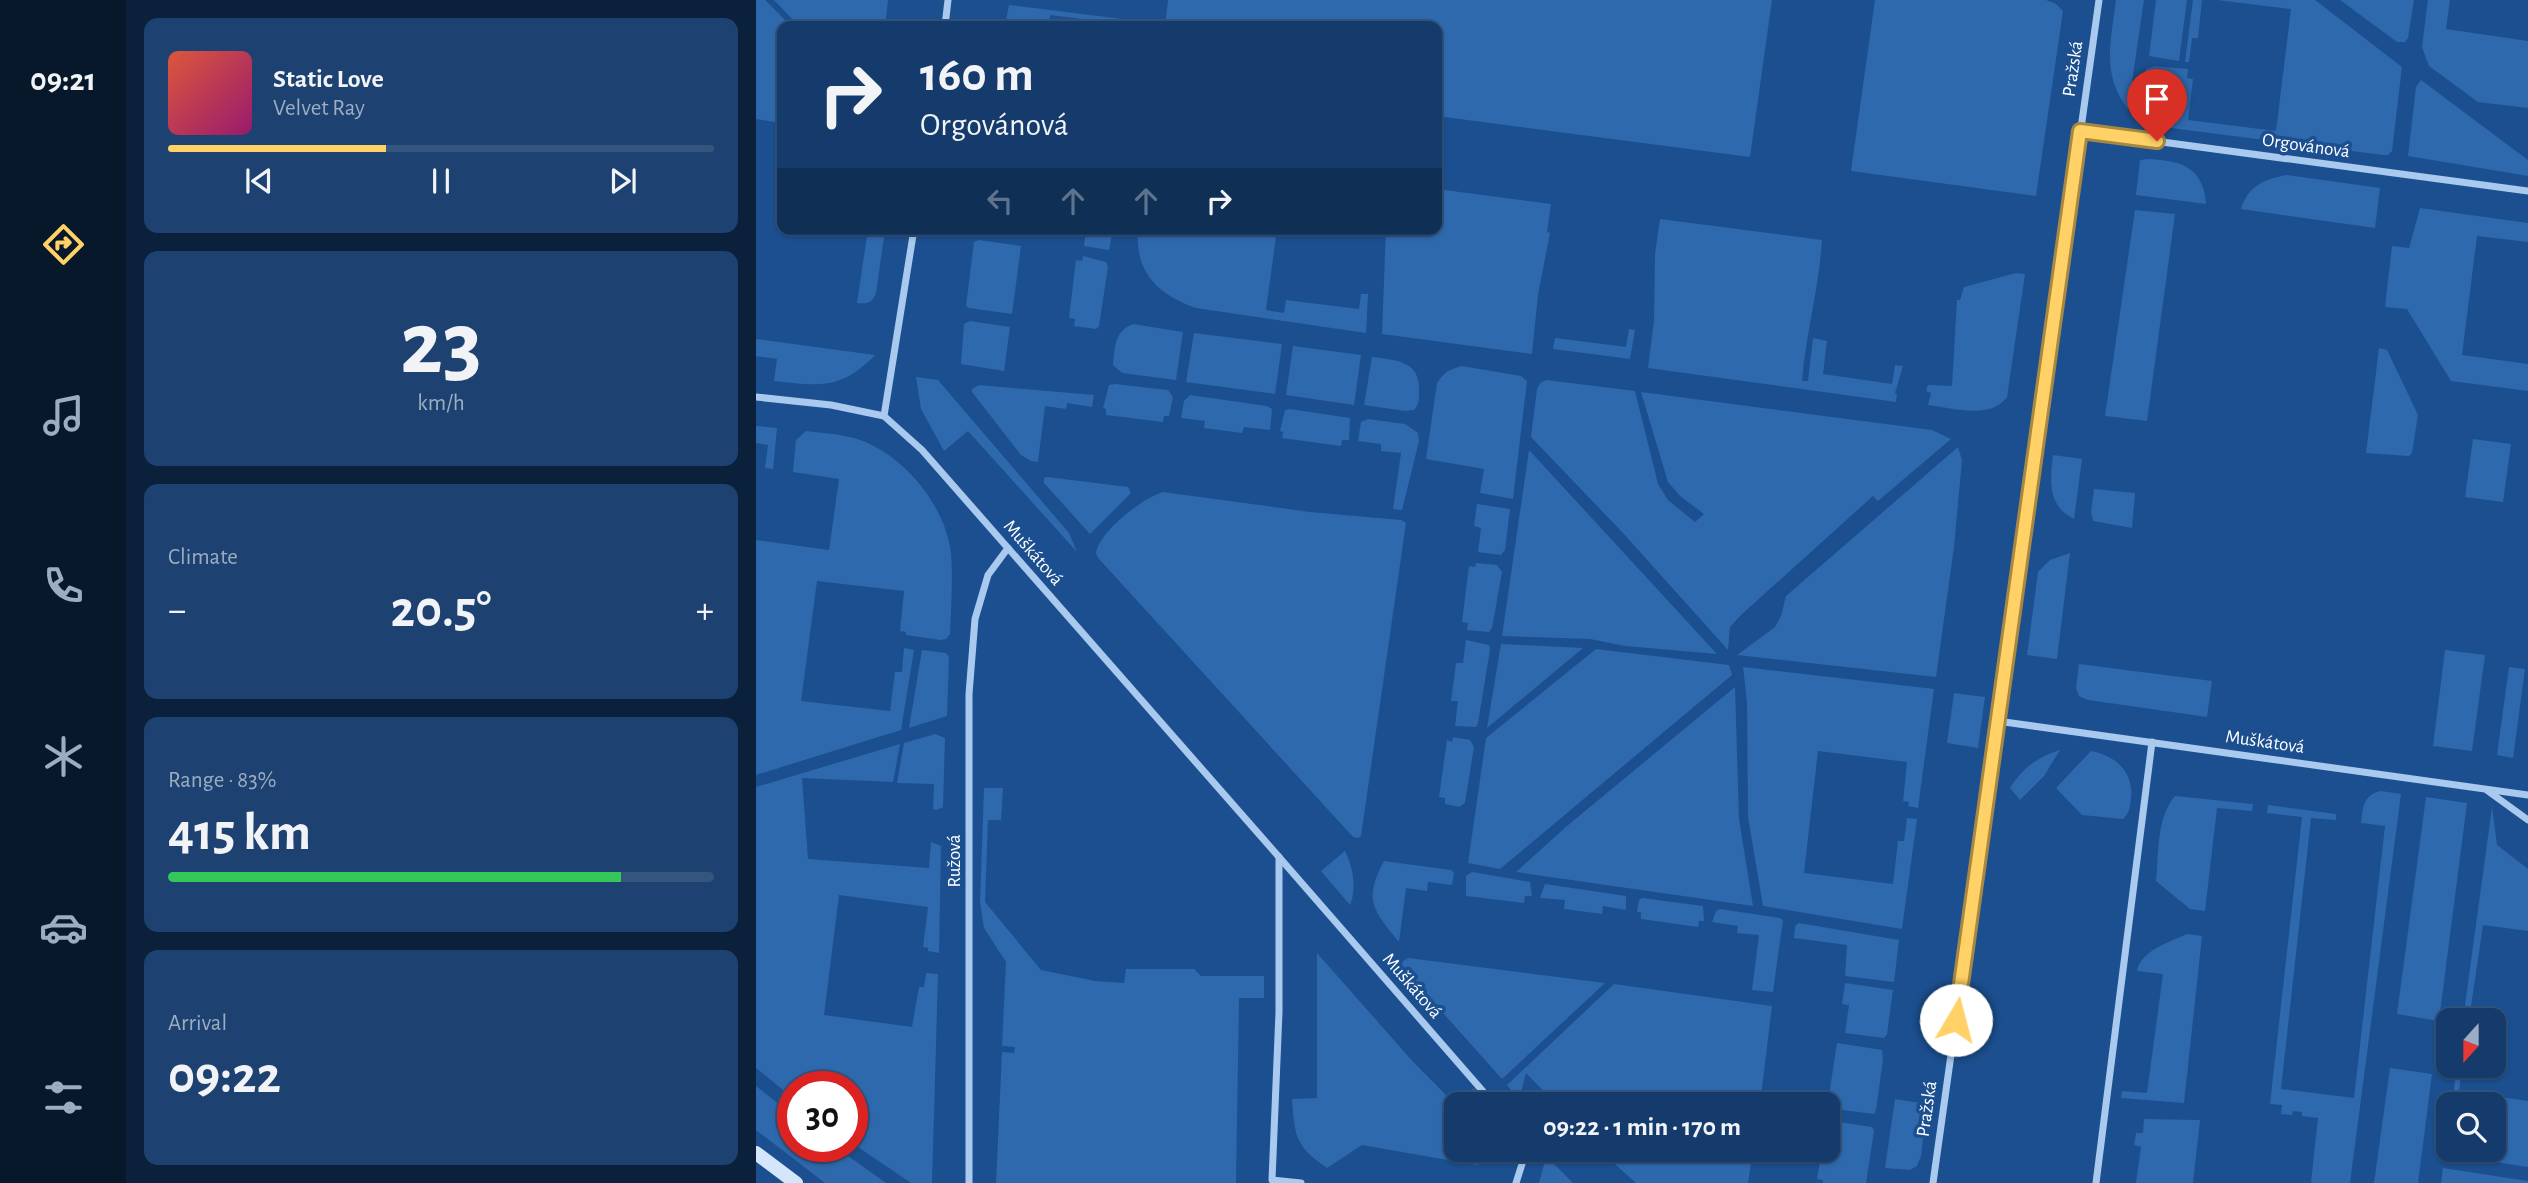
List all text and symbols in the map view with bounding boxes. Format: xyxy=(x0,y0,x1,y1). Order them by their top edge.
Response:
street label: Pražská xyxy=(2060,40,2086,98)
icon: right xyxy=(805,49,896,140)
text: 160 m xyxy=(920,51,1034,100)
text: 09:21 xyxy=(30,64,96,96)
text: Static Love xyxy=(273,66,384,92)
pin xyxy=(2127,69,2187,141)
icon: arrive xyxy=(2138,80,2176,118)
text: Velvet Ray xyxy=(273,97,365,120)
text: Orgovánová xyxy=(920,109,1069,141)
street label: Orgovánová xyxy=(2261,130,2351,162)
icon: previous xyxy=(240,162,278,200)
icon: pause xyxy=(422,162,460,200)
icon: next xyxy=(604,162,642,200)
icon: left xyxy=(981,182,1019,220)
icon: ahead xyxy=(1054,182,1092,220)
icon: ahead xyxy=(1127,182,1165,220)
icon: right xyxy=(1200,182,1238,220)
icon: directions xyxy=(39,220,88,269)
text: 23 xyxy=(400,299,482,390)
icon: music xyxy=(39,391,88,440)
text: km/h xyxy=(417,392,465,415)
street label: Muškátová xyxy=(1000,517,1066,589)
text: Climate xyxy=(168,546,238,569)
icon: phone xyxy=(39,561,88,610)
text: 20.5° xyxy=(390,584,492,636)
text: − xyxy=(168,592,186,630)
text: + xyxy=(696,592,714,630)
street label: Muškátová xyxy=(2224,727,2306,757)
icon: climate xyxy=(39,732,88,781)
text: Range · 83% xyxy=(168,769,277,792)
text: 415 km xyxy=(168,807,311,859)
street label: Ružová xyxy=(945,834,964,888)
icon: car xyxy=(39,903,88,952)
street label: Muškátová xyxy=(1379,950,1445,1022)
position arrow xyxy=(1919,983,1993,1057)
north arrow xyxy=(2436,1008,2506,1078)
map controls xyxy=(2436,1008,2506,1162)
text: Arrival xyxy=(168,1012,227,1035)
text: 09:22 xyxy=(168,1050,281,1102)
speed limit sign: 30 xyxy=(777,1071,868,1162)
icon: filters xyxy=(39,1073,88,1122)
street label: Pražská xyxy=(1914,1080,1940,1138)
button: search xyxy=(2436,1092,2506,1162)
text: 09:22 · 1 min · 170 m xyxy=(1543,1114,1741,1140)

